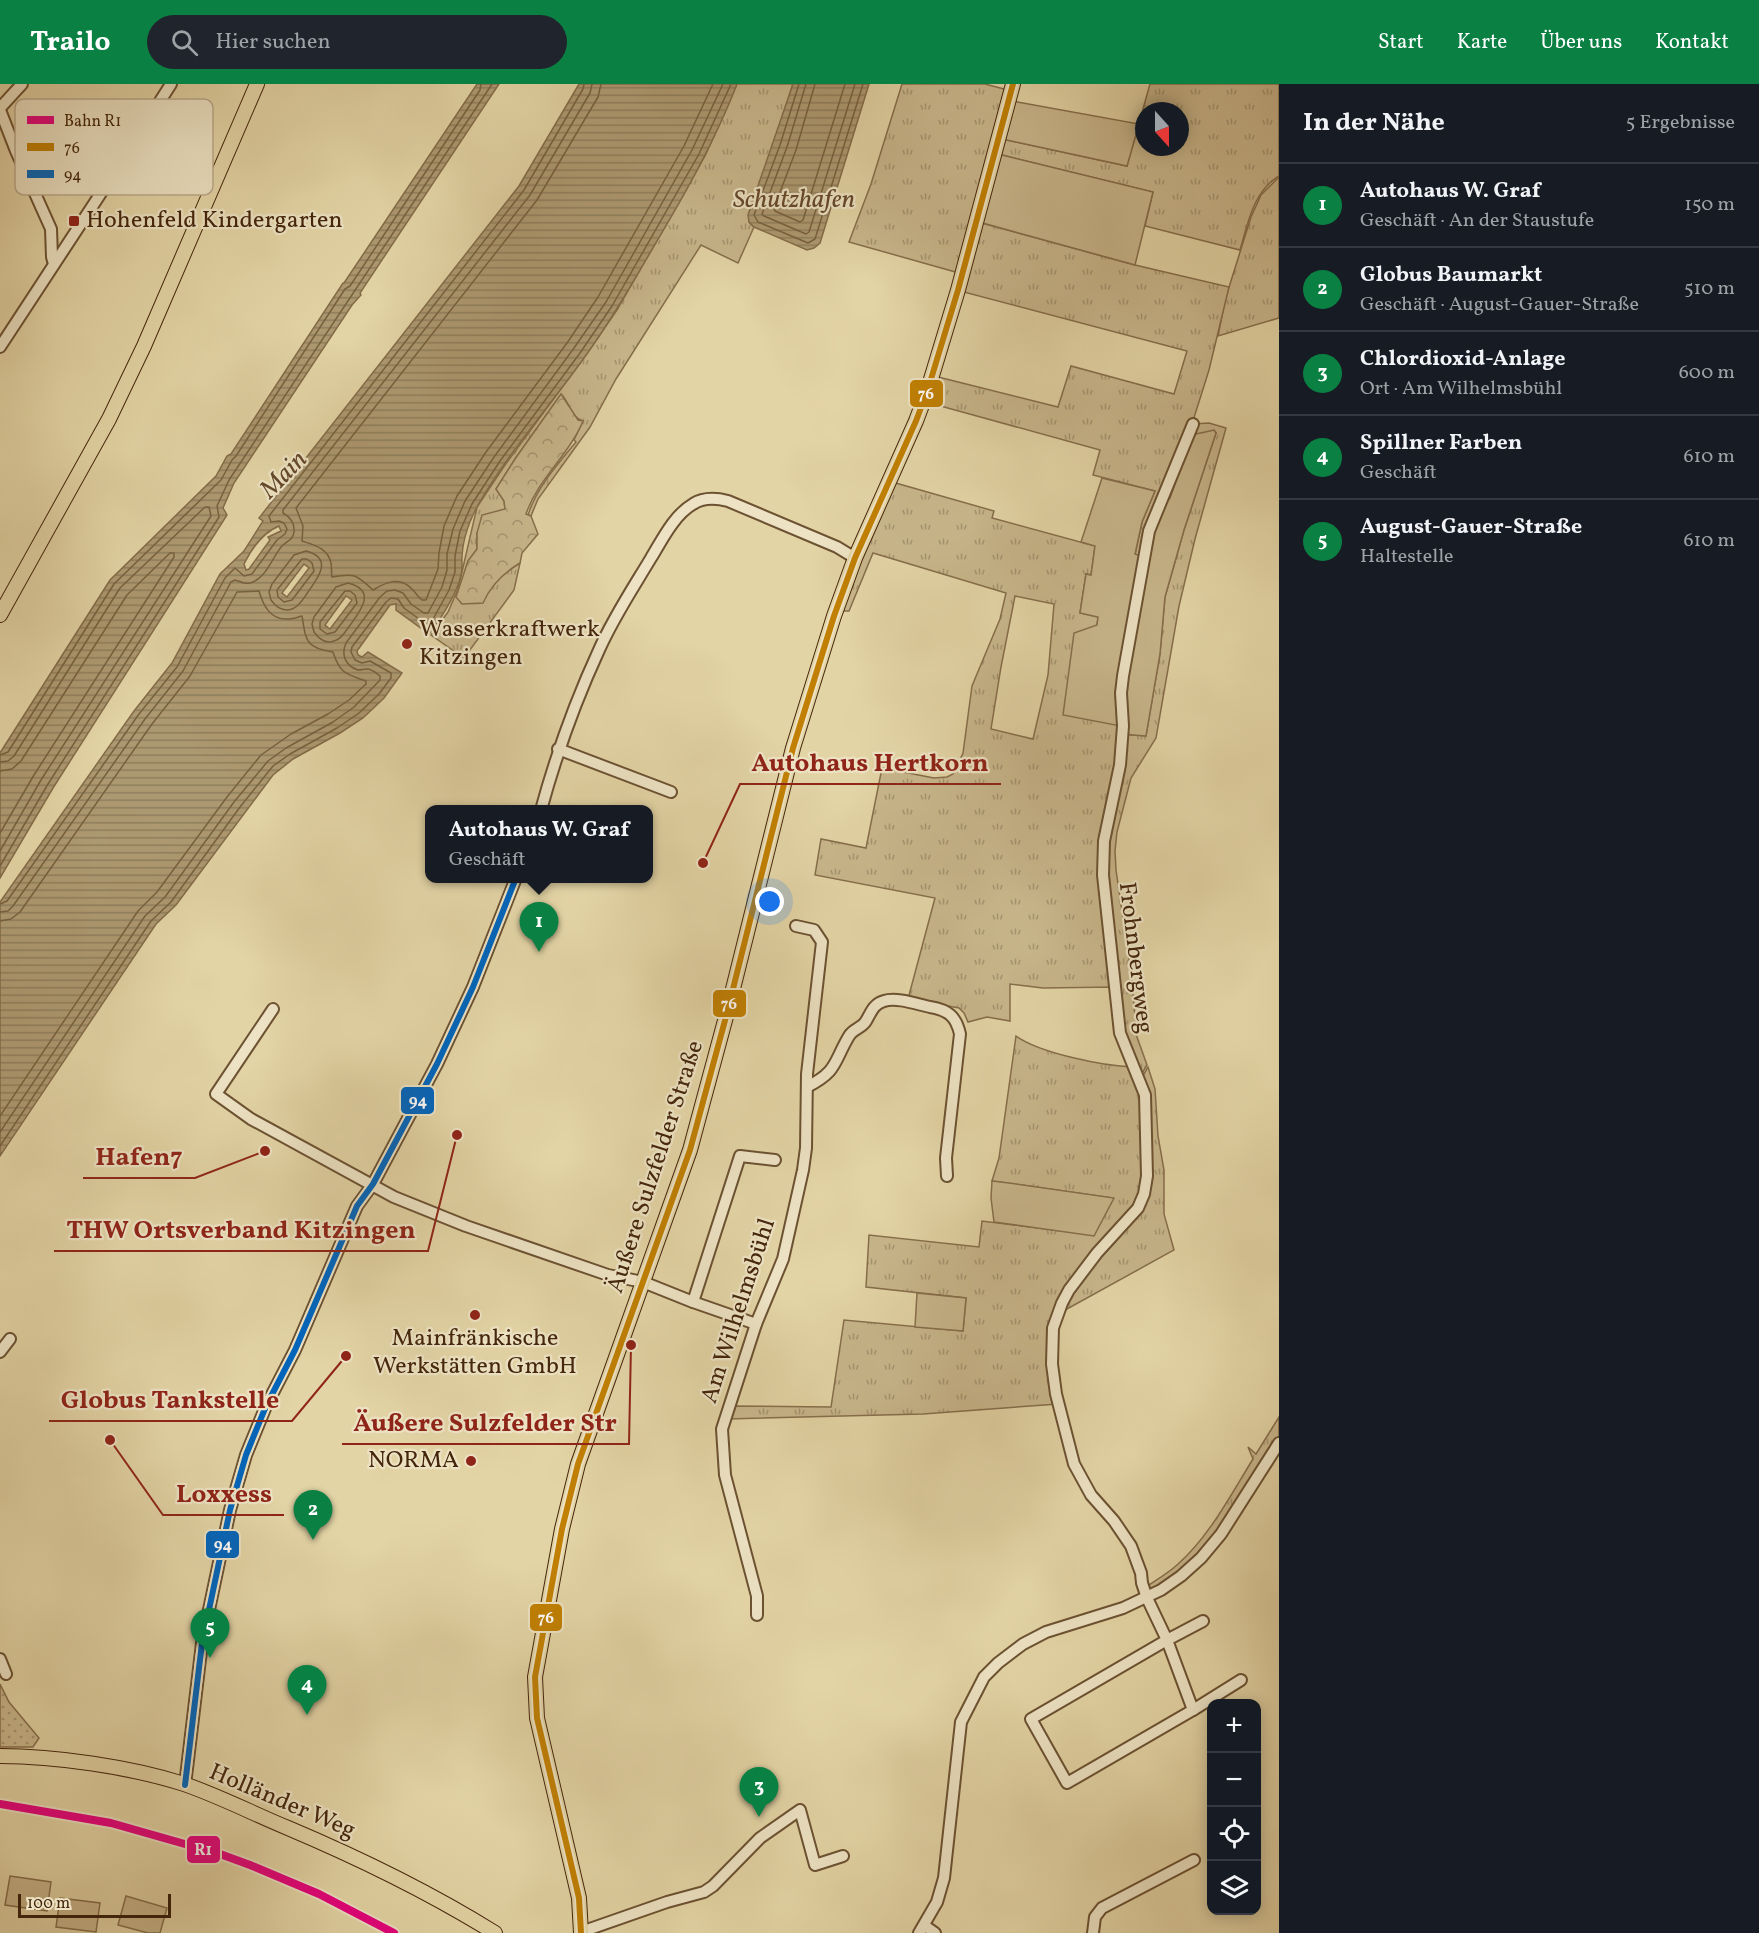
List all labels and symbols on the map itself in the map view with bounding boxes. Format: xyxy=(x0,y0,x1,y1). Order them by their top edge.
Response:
legend xyxy=(15,99,213,195)
north arrow xyxy=(1135,102,1189,156)
text: Bahn R1 xyxy=(64,111,121,133)
text: 76 xyxy=(64,138,80,160)
text: 94 xyxy=(64,165,81,187)
water label: Schutzhafen xyxy=(733,182,855,218)
place label: Hohenfeld Kindergarten xyxy=(86,204,343,238)
marker: Hohenfeld Kindergarten xyxy=(67,214,81,228)
line badge: 76 xyxy=(909,379,944,408)
text: 76 xyxy=(918,384,934,406)
water label: Main xyxy=(251,443,316,508)
place label: Wasserkraftwerk Kitzingen xyxy=(419,613,600,675)
marker: Wasserkraftwerk Kitzingen xyxy=(400,637,414,651)
callout: Autohaus Hertkorn xyxy=(740,740,1001,784)
text: Autohaus Hertkorn xyxy=(751,746,989,782)
street label: Frohnbergweg xyxy=(1109,880,1161,1036)
your location xyxy=(755,887,784,916)
pin: 1 xyxy=(520,902,558,952)
line badge: 76 xyxy=(712,989,747,1018)
text: 76 xyxy=(721,994,737,1016)
street label: Äußere Sulzfelder Straße xyxy=(599,1036,713,1298)
line badge: 94 xyxy=(400,1086,435,1115)
text: 94 xyxy=(409,1091,427,1113)
callout: Hafen7 xyxy=(83,1134,195,1178)
text: Hafen7 xyxy=(95,1140,183,1176)
callout: THW Ortsverband Kitzingen xyxy=(54,1207,428,1251)
text: THW Ortsverband Kitzingen xyxy=(66,1213,416,1249)
street label: Am Wilhelmsbühl xyxy=(693,1214,785,1408)
marker: Mainfränkische Werkstätten GmbH xyxy=(468,1308,482,1322)
place label: Mainfränkische Werkstätten GmbH xyxy=(373,1322,577,1384)
callout: Globus Tankstelle xyxy=(49,1377,292,1421)
text: Globus Tankstelle xyxy=(61,1383,279,1419)
callout: Äußere Sulzfelder Str xyxy=(342,1400,629,1444)
text: Äußere Sulzfelder Str xyxy=(353,1406,617,1442)
place label: NORMA xyxy=(368,1444,459,1478)
marker: NORMA xyxy=(464,1454,478,1468)
callout: Loxxess xyxy=(163,1471,284,1515)
text: Loxxess xyxy=(176,1477,272,1513)
pin: 2 xyxy=(294,1490,332,1540)
line badge: 94 xyxy=(205,1530,240,1559)
text: 94 xyxy=(214,1535,232,1557)
line badge: 76 xyxy=(529,1603,563,1632)
pin: 5 xyxy=(190,1608,230,1658)
text: 76 xyxy=(538,1608,554,1630)
pin: 4 xyxy=(288,1666,326,1715)
street label: Holländer Weg xyxy=(204,1756,360,1848)
pin: 3 xyxy=(740,1768,778,1817)
line badge: R1 xyxy=(186,1835,221,1864)
text: R1 xyxy=(194,1840,212,1862)
scale bar xyxy=(18,1891,171,1918)

